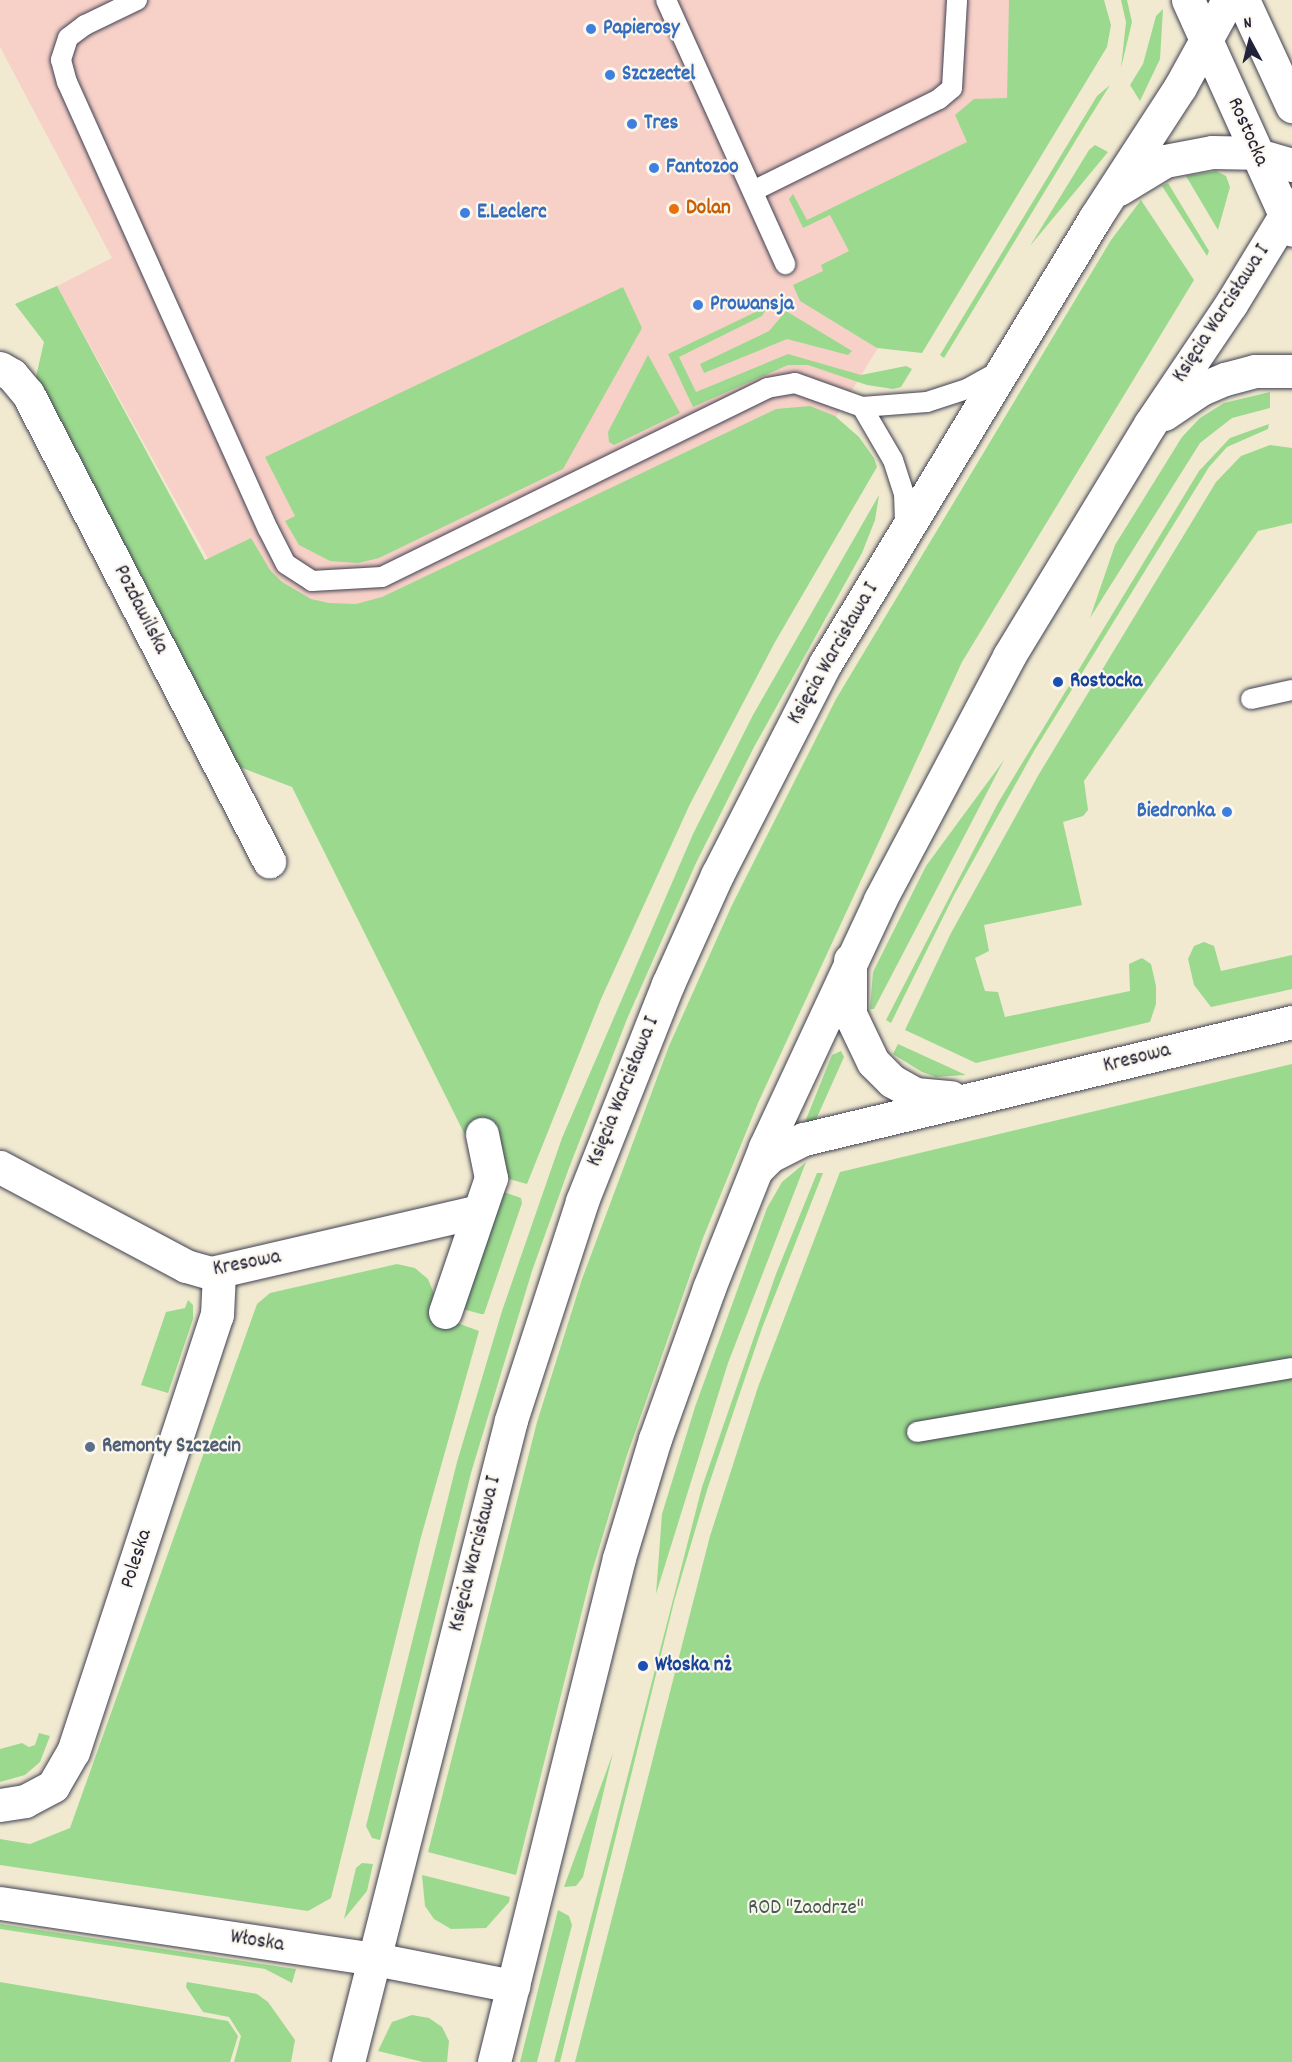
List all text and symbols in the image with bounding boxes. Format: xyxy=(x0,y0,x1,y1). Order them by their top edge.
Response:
north arrow xyxy=(1220,12,1280,72)
text: N xyxy=(1242,12,1253,36)
place label: Papierosy xyxy=(603,16,680,42)
marker: Papierosy xyxy=(584,22,598,36)
place label: Szczectel xyxy=(622,62,695,88)
marker: Szczectel xyxy=(603,68,617,82)
street label: Rostocka xyxy=(1221,94,1273,170)
place label: Tres xyxy=(644,111,678,137)
marker: Tres xyxy=(625,117,639,131)
place label: Fantozoo xyxy=(666,155,739,181)
marker: Fantozoo xyxy=(647,161,661,175)
place label: Dolan xyxy=(686,196,731,222)
place label: E.Leclerc xyxy=(477,200,547,226)
marker: Dolan xyxy=(667,202,681,216)
marker: E.Leclerc xyxy=(458,206,472,220)
street label: Księcia Warcisława I xyxy=(1168,240,1276,388)
place label: Prowansja xyxy=(710,292,794,318)
marker: Prowansja xyxy=(691,298,705,312)
street label: Pozdawilska xyxy=(107,561,173,659)
street label: Księcia Warcisława I xyxy=(783,579,885,729)
place label: Rostocka xyxy=(1070,669,1142,695)
marker: Rostocka xyxy=(1051,675,1065,689)
place label: Biedronka xyxy=(1137,799,1215,825)
marker: Biedronka xyxy=(1220,805,1234,819)
street label: Księcia Warcisława I xyxy=(582,1013,666,1171)
street label: Kresowa xyxy=(1101,1039,1173,1079)
street label: Kresowa xyxy=(211,1245,283,1283)
place label: Remonty Szczecin xyxy=(102,1434,241,1460)
marker: Remonty Szczecin xyxy=(83,1440,97,1454)
street label: Księcia Warcisława I xyxy=(445,1474,507,1634)
street label: Poleska xyxy=(116,1526,158,1592)
place label: Włoska nż xyxy=(655,1653,732,1679)
marker: Włoska nż xyxy=(636,1659,650,1673)
park label: ROD "Zaodrze" xyxy=(748,1896,864,1922)
street label: Włoska xyxy=(228,1925,286,1959)

